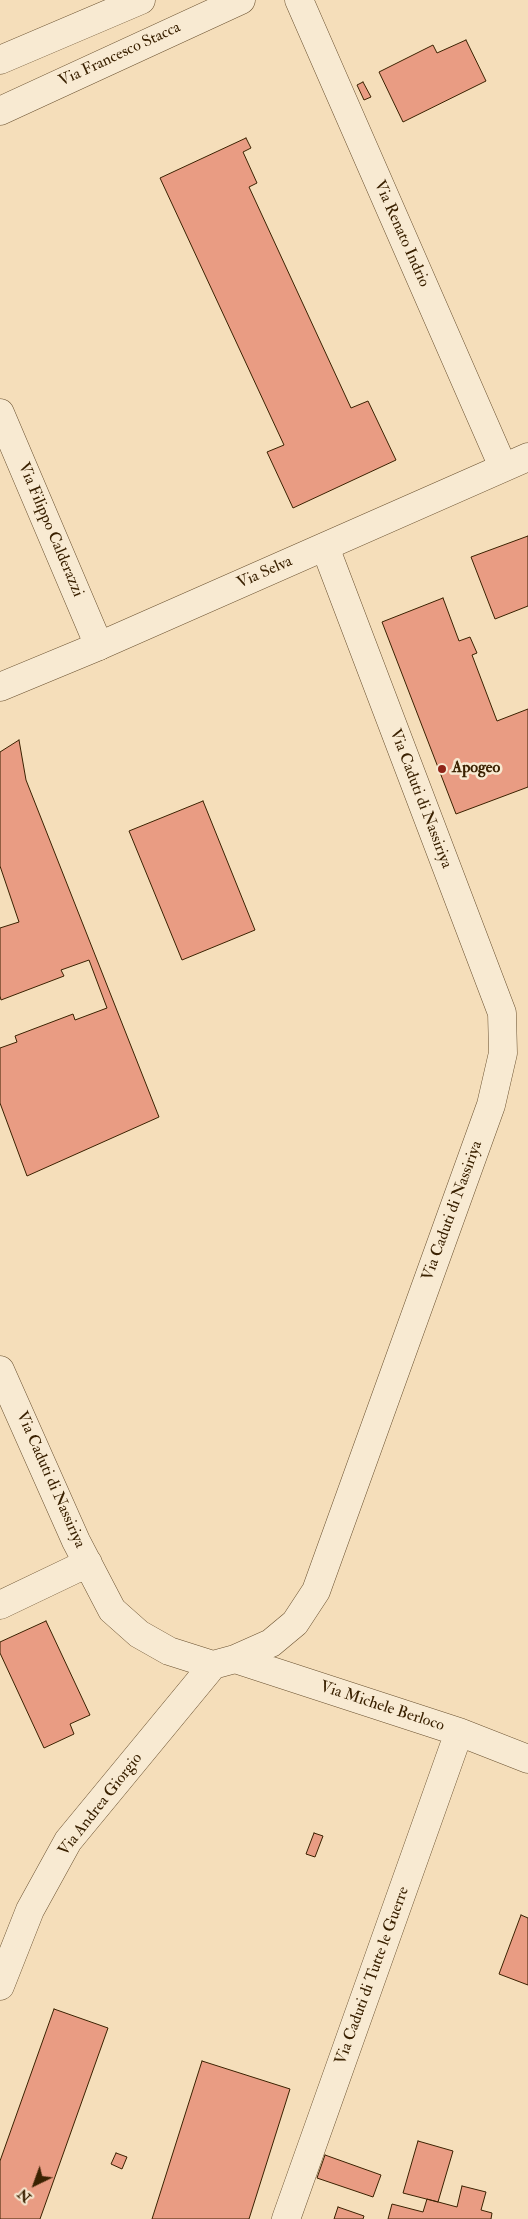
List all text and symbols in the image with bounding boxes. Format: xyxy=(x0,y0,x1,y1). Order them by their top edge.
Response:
street label: Via Francesco Stacca xyxy=(56,18,184,92)
street label: Via Renato Indrio xyxy=(369,178,433,290)
street label: Via Filippo Calderazzi xyxy=(13,460,87,600)
street label: Via Selva xyxy=(234,552,296,594)
street label: Via Caduti di Nassiriya xyxy=(385,727,455,871)
place label: Apogeo xyxy=(452,759,500,779)
marker: Apogeo xyxy=(436,763,448,775)
street label: Via Caduti di Nassiriya xyxy=(419,1138,487,1284)
street label: Via Caduti di Nassiriya xyxy=(11,1409,89,1551)
street label: Via Michele Berloco xyxy=(317,1678,447,1736)
street label: Via Andrea Giorgio xyxy=(55,1750,147,1860)
street label: Via Caduti di Tutte le Guerre xyxy=(332,1884,414,2068)
north arrow xyxy=(10,2159,60,2209)
text: N xyxy=(14,2185,35,2206)

